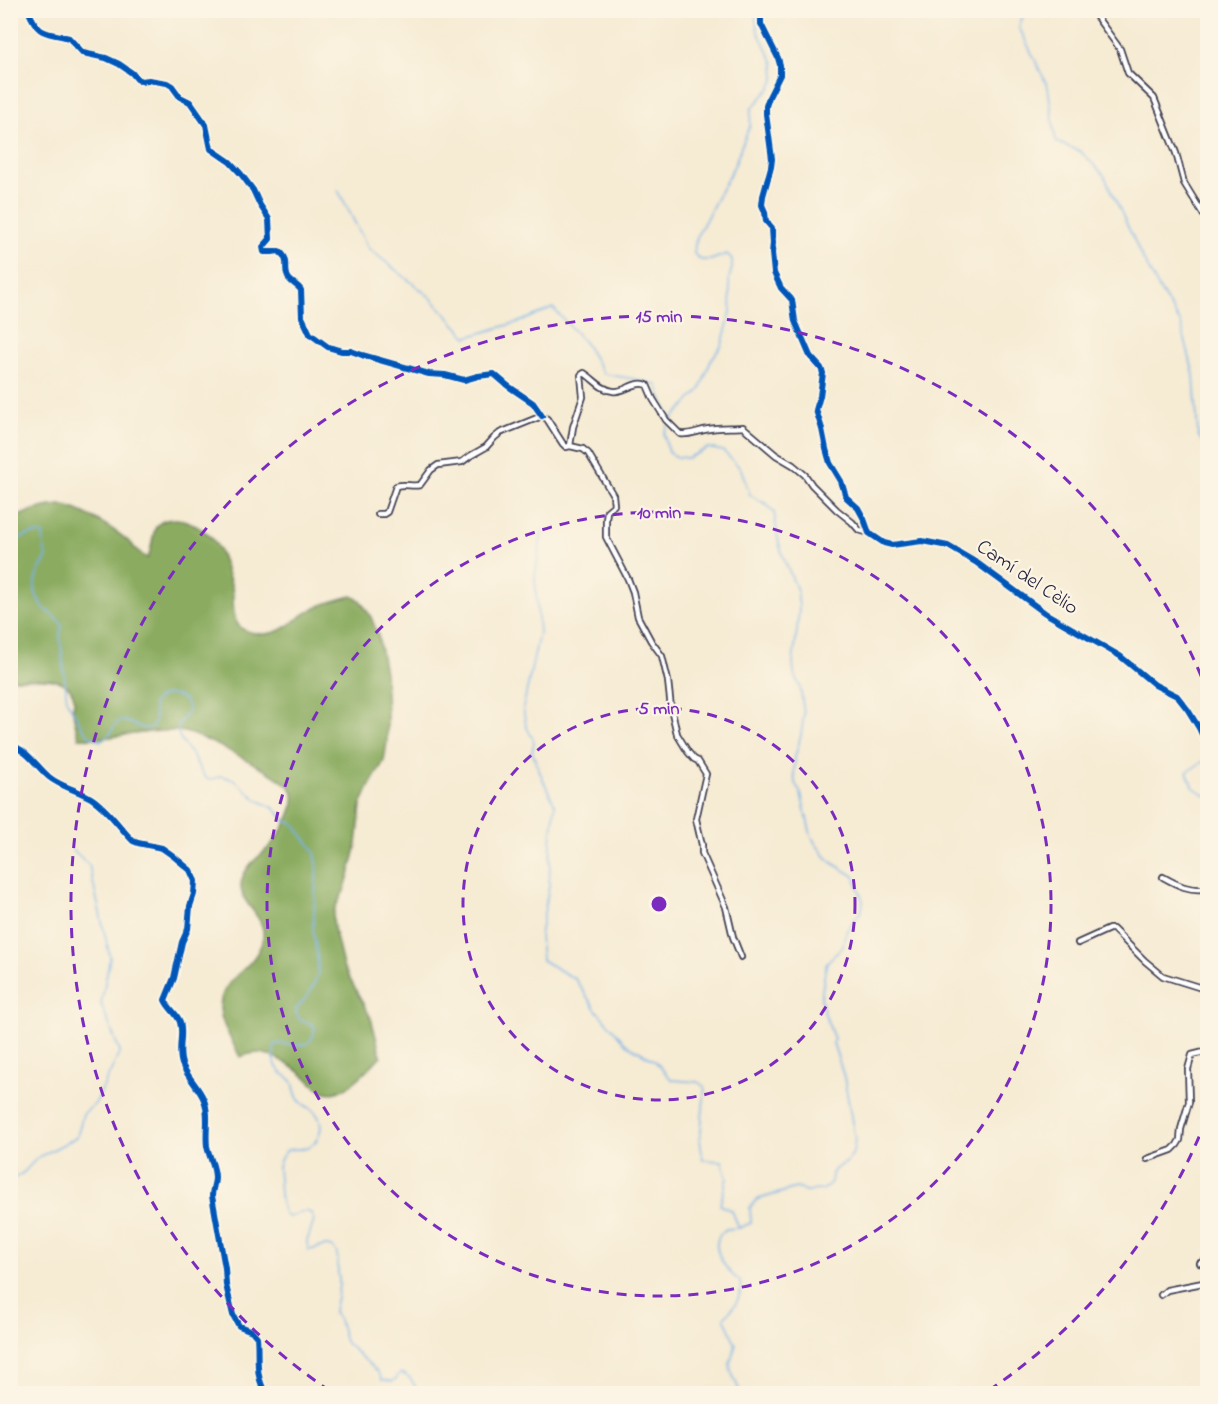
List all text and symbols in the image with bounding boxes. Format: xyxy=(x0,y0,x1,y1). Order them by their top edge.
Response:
text: 15 min xyxy=(636,305,682,331)
text: 10 min xyxy=(637,501,681,527)
street label: Camí del Cèlio xyxy=(970,533,1084,623)
text: 5 min xyxy=(639,697,680,723)
centre of rings xyxy=(649,894,669,914)

